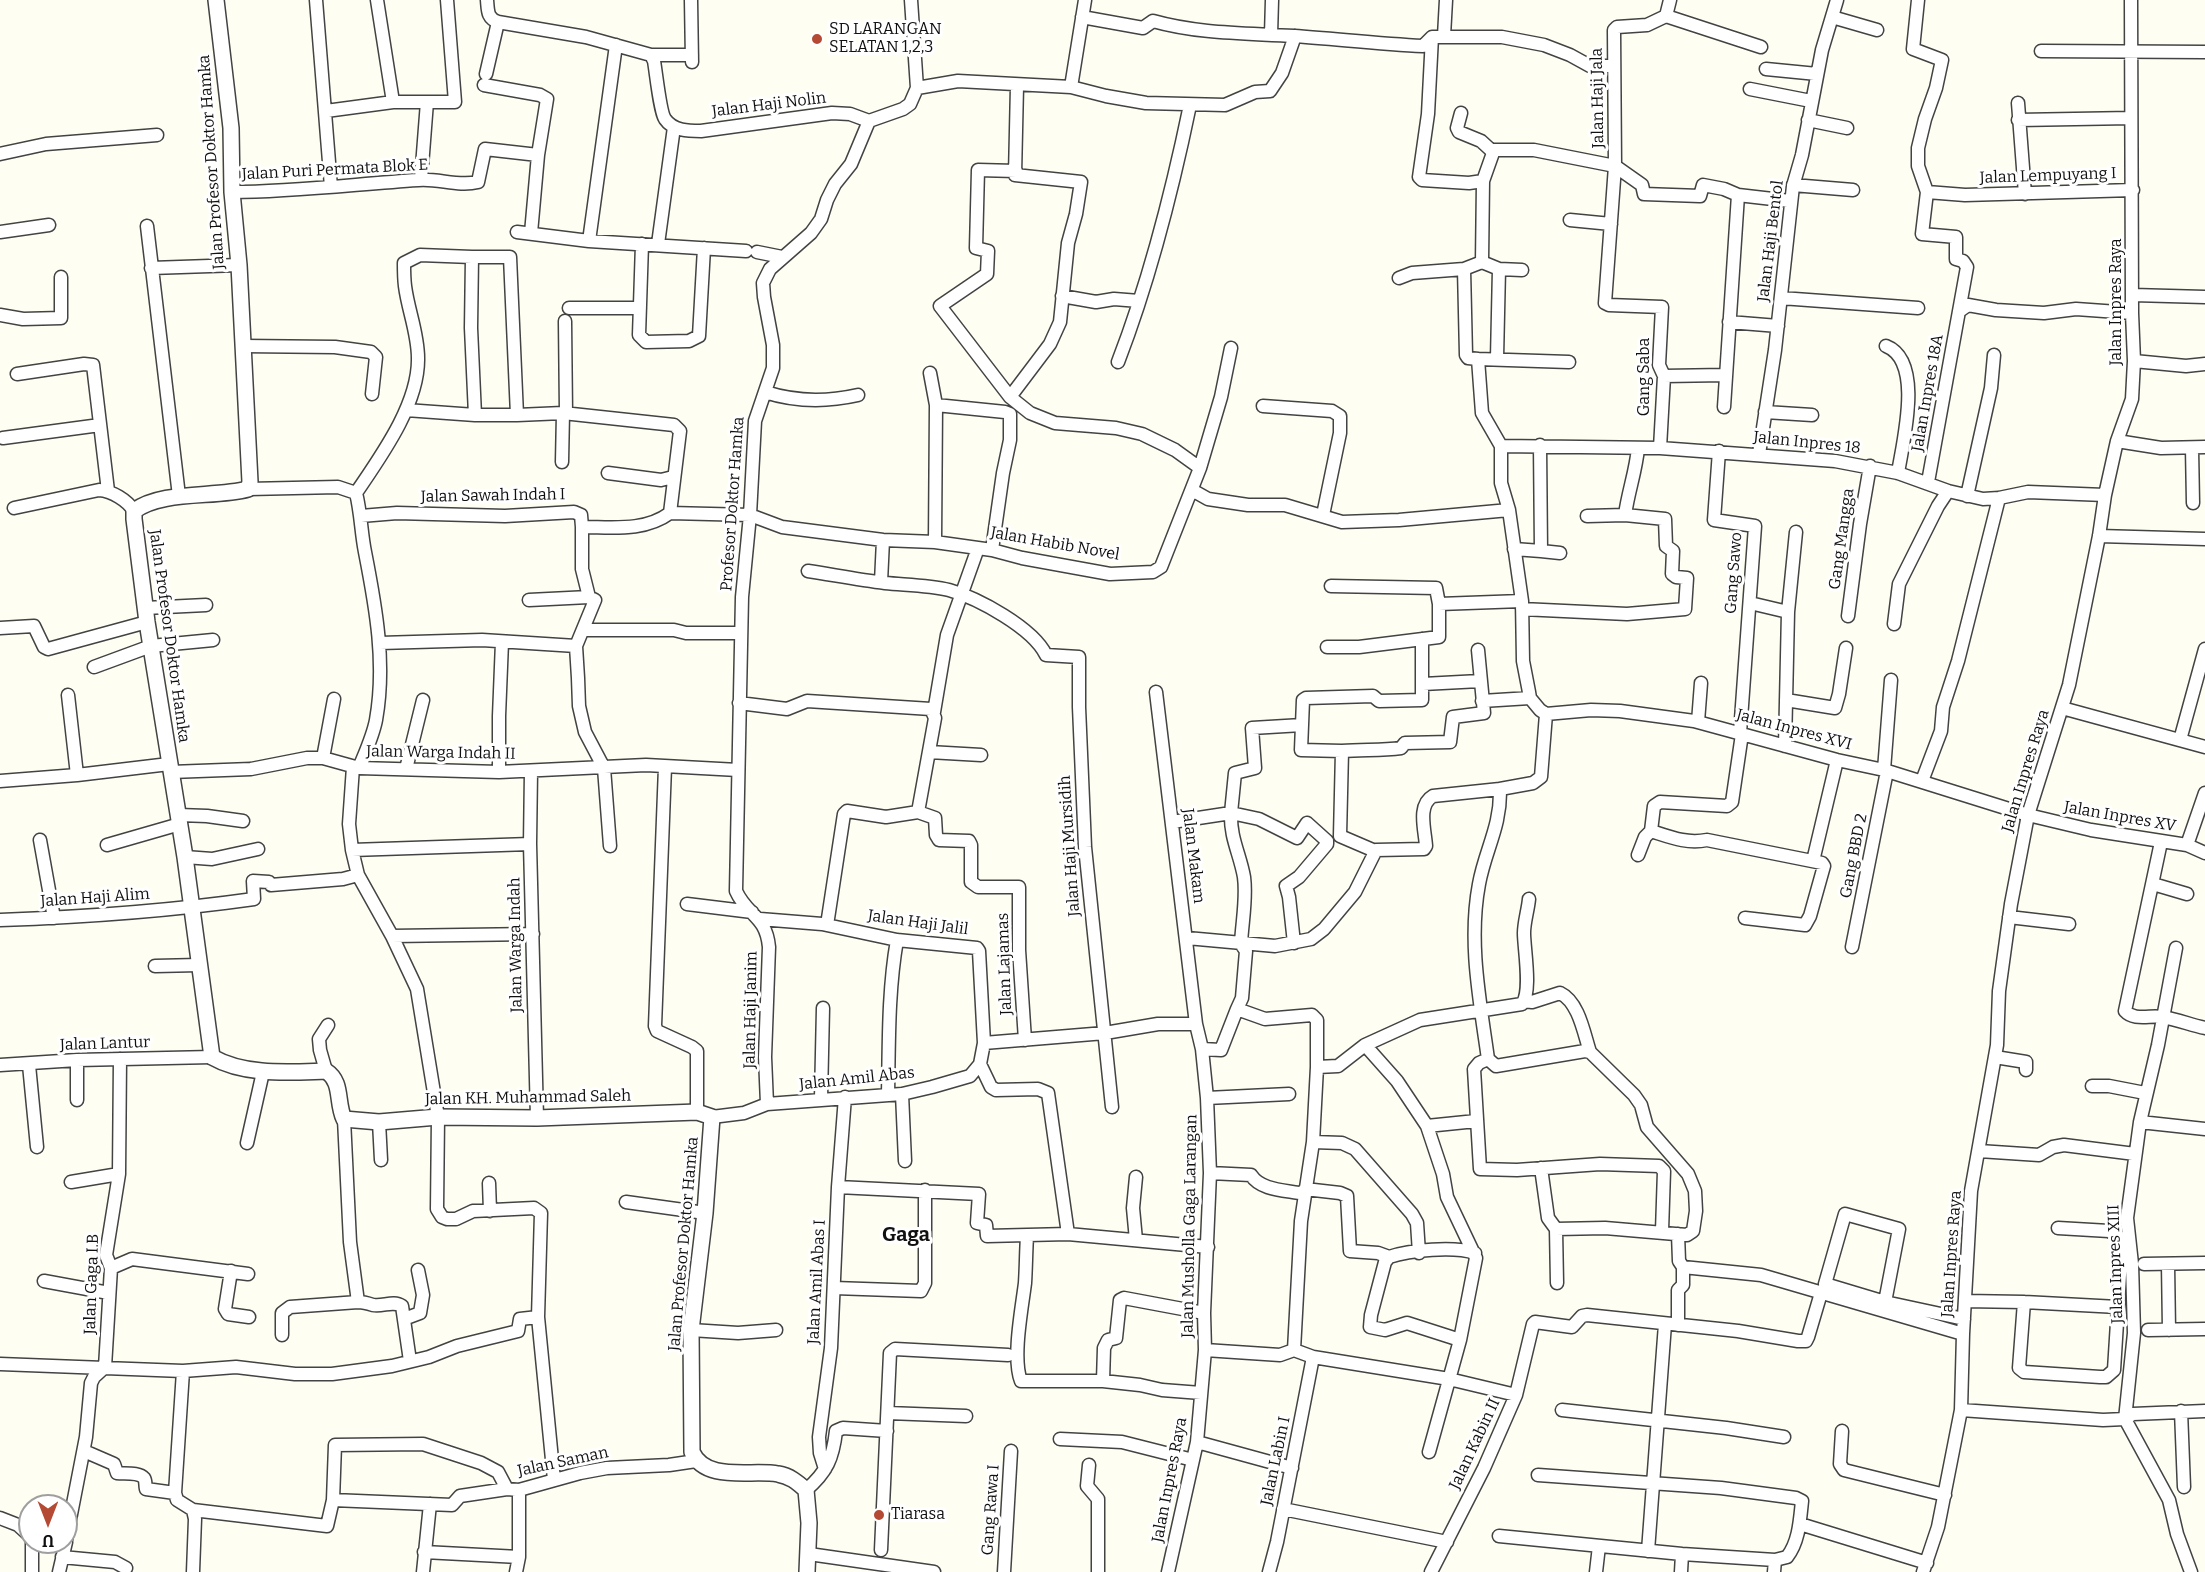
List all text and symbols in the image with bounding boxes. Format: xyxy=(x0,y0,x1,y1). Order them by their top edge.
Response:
place label: SD LARANGAN SELATAN 1,2,3 xyxy=(829,20,942,58)
marker: SD LARANGAN SELATAN 1,2,3 xyxy=(810,32,824,46)
street label: Jalan Haji Jala xyxy=(1588,48,1608,148)
street label: Jalan Profesor Doktor Hamka xyxy=(195,54,229,270)
street label: Jalan Haji Nolin xyxy=(711,88,827,122)
street label: Jalan Puri Permata Blok E xyxy=(241,156,429,184)
street label: Jalan Lempuyang I xyxy=(1979,164,2117,188)
street label: Jalan Haji Bentol xyxy=(1754,179,1788,303)
street label: Jalan Inpres Raya xyxy=(2107,238,2127,366)
street label: Jalan Inpres 18A xyxy=(1908,333,1948,453)
street label: Gang Saba xyxy=(1635,338,1655,416)
street label: Profesor Doktor Hamka xyxy=(717,416,749,592)
street label: Jalan Inpres 18 xyxy=(1752,428,1862,458)
street label: Jalan Sawah Indah I xyxy=(420,485,566,507)
street label: Gang Mangga xyxy=(1825,487,1859,591)
street label: Jalan Habib Novel xyxy=(989,523,1121,565)
street label: Jalan Profesor Doktor Hamka xyxy=(145,528,193,744)
street label: Gang Sawo xyxy=(1722,531,1746,615)
street label: Jalan Inpres XVI xyxy=(1734,705,1854,755)
street label: Jalan Inpres Raya xyxy=(1998,707,2054,835)
street label: Jalan Warga Indah II xyxy=(366,742,516,764)
street label: Jalan Haji Mursidih xyxy=(1055,775,1085,917)
street label: Jalan Inpres XV xyxy=(2062,798,2178,836)
street label: Jalan Makam xyxy=(1178,807,1208,905)
street label: Gang BBD 2 xyxy=(1836,812,1872,900)
street label: Jalan Warga Indah xyxy=(505,877,527,1013)
street label: Jalan Haji Alim xyxy=(40,885,150,911)
street label: Jalan Haji Jalil xyxy=(866,906,970,940)
street label: Jalan Lajamas xyxy=(994,913,1016,1015)
street label: Jalan Haji Janim xyxy=(740,951,762,1069)
street label: Jalan Lantur xyxy=(59,1033,151,1055)
street label: Jalan Amil Abas xyxy=(798,1063,916,1095)
street label: Jalan KH. Muhammad Saleh xyxy=(425,1087,631,1109)
street label: Jalan Musholla Gaga Larangan xyxy=(1178,1114,1202,1338)
street label: Jalan Profesor Doktor Hamka xyxy=(665,1136,703,1352)
street label: Jalan Inpres Raya xyxy=(1938,1190,1966,1318)
street label: Jalan Inpres XIII xyxy=(2104,1204,2128,1324)
street label: Jalan Amil Abas I xyxy=(804,1219,830,1345)
district label: Gaga xyxy=(882,1223,930,1247)
street label: Jalan Gaga I.B xyxy=(81,1233,103,1335)
street label: Jalan Kabin II xyxy=(1446,1395,1504,1493)
street label: Jalan Labin I xyxy=(1257,1415,1295,1507)
street label: Jalan Inpres Raya xyxy=(1148,1416,1192,1544)
street label: Jalan Saman xyxy=(516,1443,610,1481)
street label: Gang Rawa I xyxy=(978,1464,1004,1556)
north arrow xyxy=(18,1494,78,1554)
place label: Tiarasa xyxy=(891,1505,945,1525)
marker: Tiarasa xyxy=(872,1508,886,1522)
text: U xyxy=(42,1531,54,1550)

